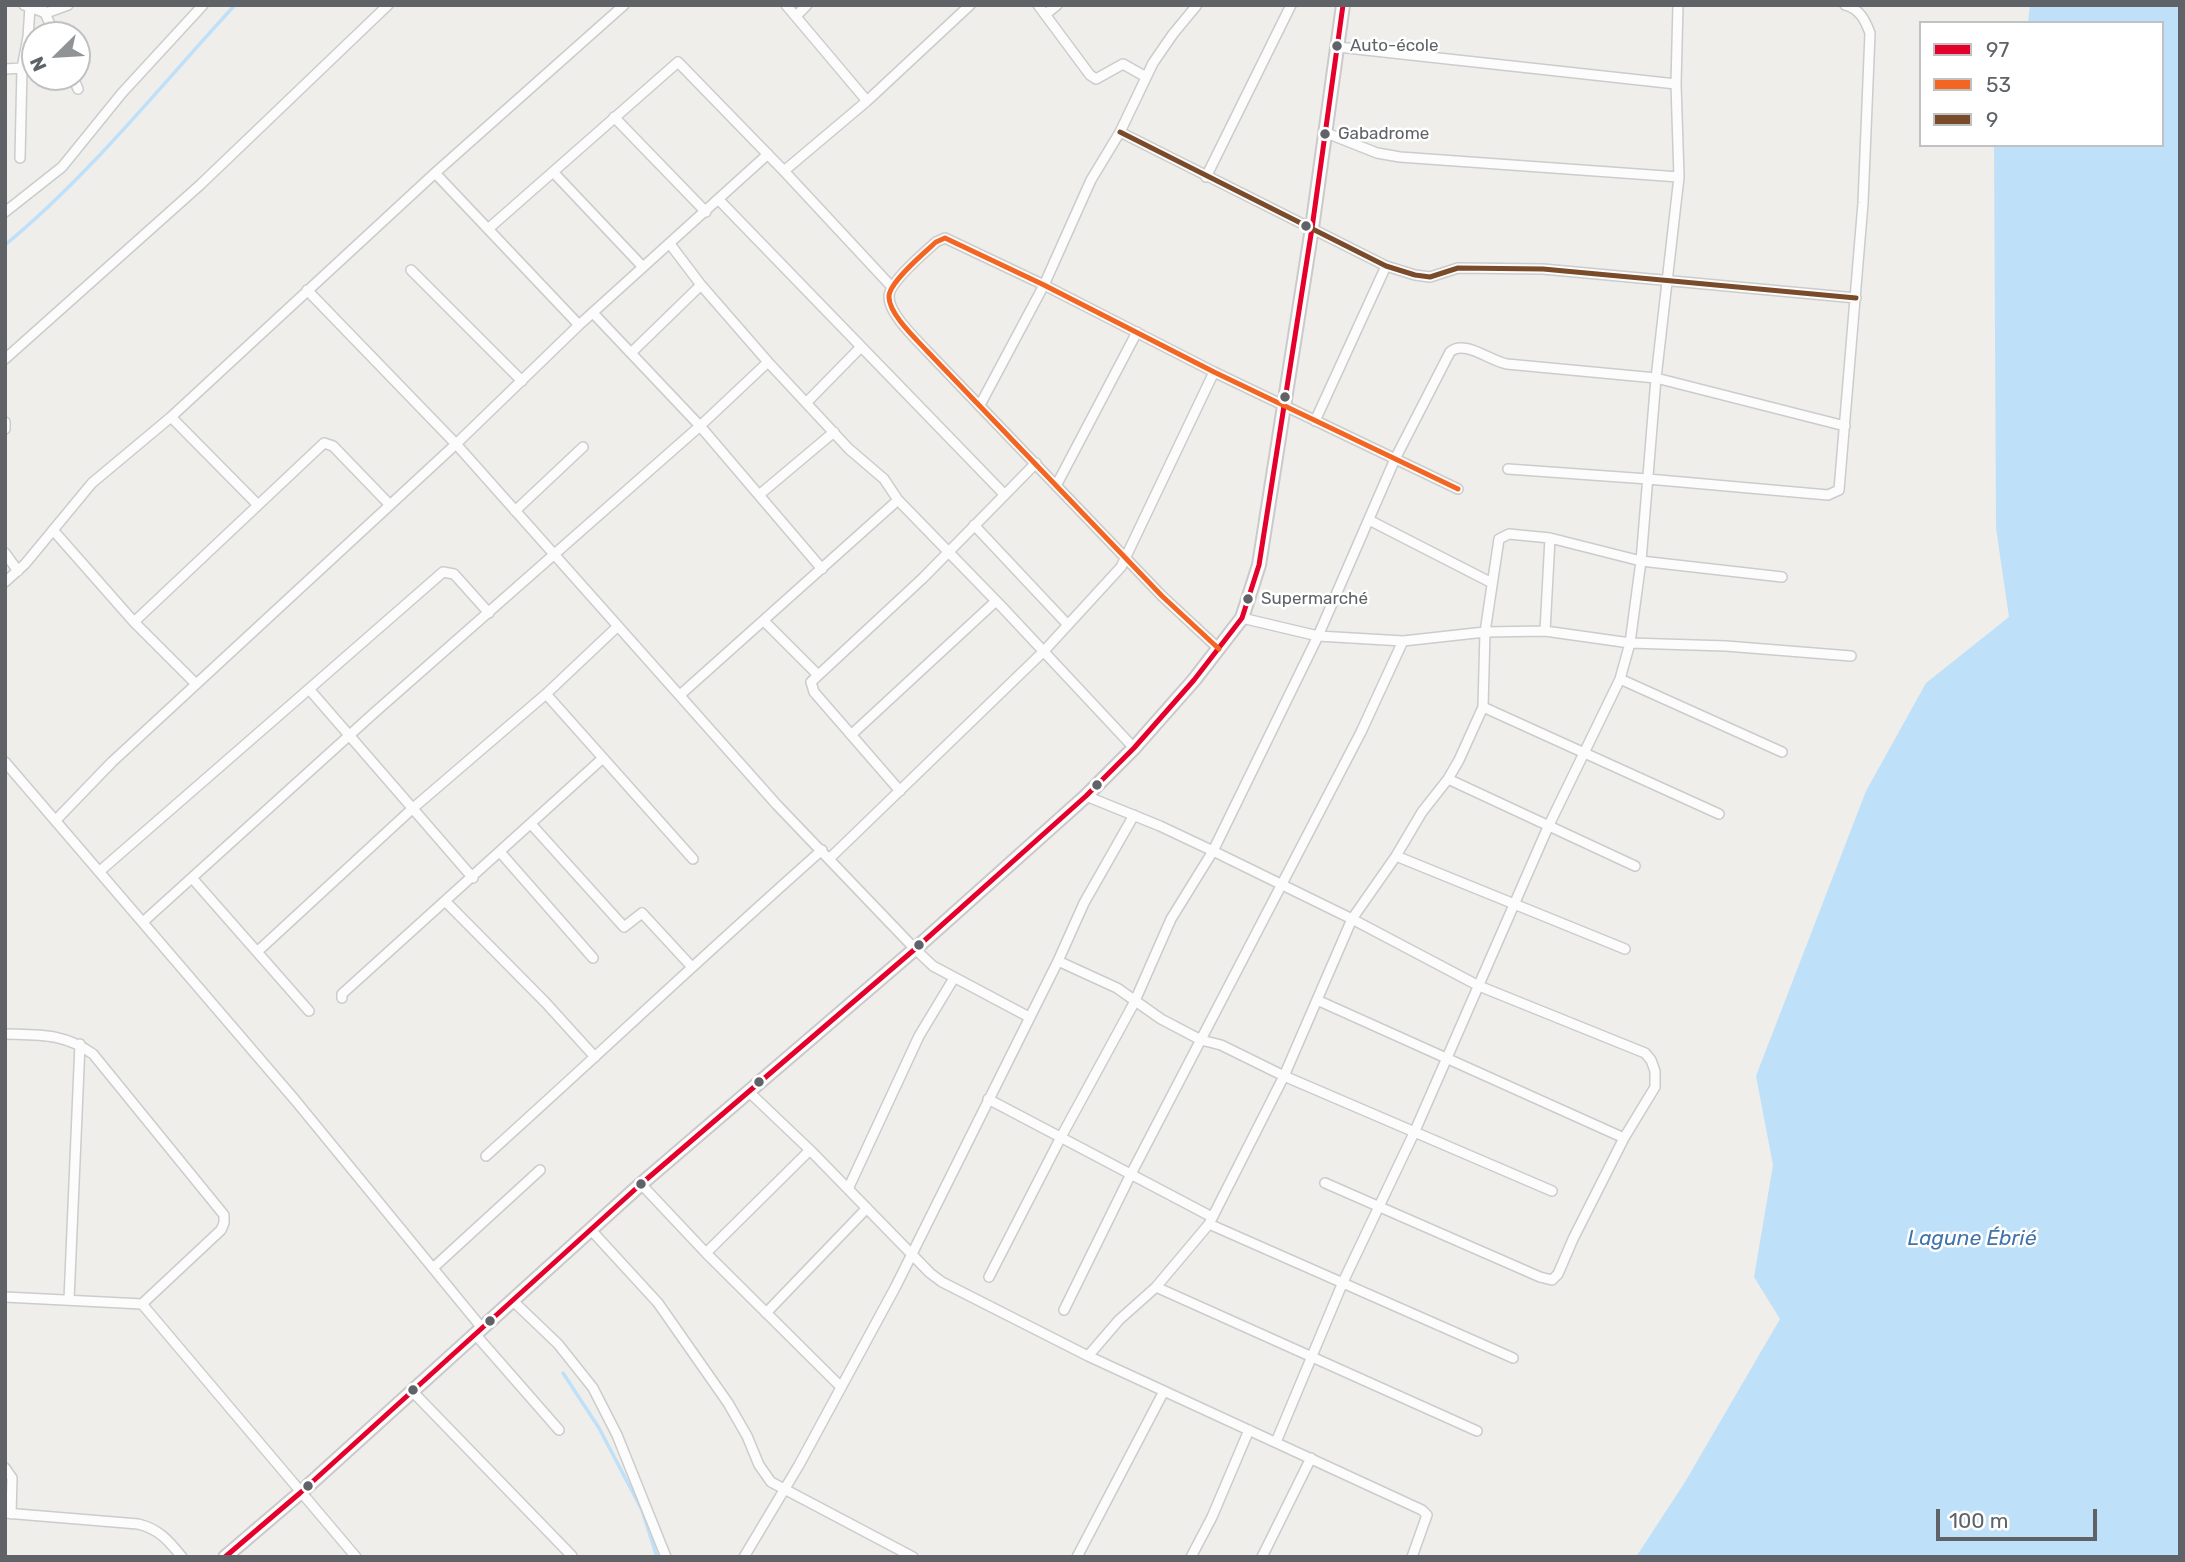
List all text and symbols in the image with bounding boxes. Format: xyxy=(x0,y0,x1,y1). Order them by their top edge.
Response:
north arrow xyxy=(21,21,91,91)
legend xyxy=(1919,21,2164,147)
place label: Auto-école xyxy=(1350,36,1438,56)
text: 97 xyxy=(1986,37,2009,62)
marker: Auto-école xyxy=(1330,39,1344,53)
text: N xyxy=(25,53,51,75)
text: 53 xyxy=(1986,72,2011,97)
text: 9 xyxy=(1986,107,1998,132)
place label: Gabadrome xyxy=(1338,124,1429,144)
marker: Gabadrome xyxy=(1318,127,1332,141)
unlabelled marker xyxy=(1299,219,1313,233)
unlabelled marker xyxy=(1278,390,1292,404)
place label: Supermarché xyxy=(1261,589,1368,609)
marker: Supermarché xyxy=(1241,592,1255,606)
unlabelled marker xyxy=(1090,778,1104,792)
unlabelled marker xyxy=(912,938,926,952)
unlabelled marker xyxy=(752,1075,766,1089)
unlabelled marker xyxy=(634,1177,648,1191)
water label: Lagune Ébrié xyxy=(1908,1226,2036,1252)
unlabelled marker xyxy=(483,1314,497,1328)
unlabelled marker xyxy=(406,1383,420,1397)
unlabelled marker xyxy=(301,1479,315,1493)
scale bar xyxy=(1940,1496,2101,1540)
text: 100 m xyxy=(1949,1508,2008,1533)

